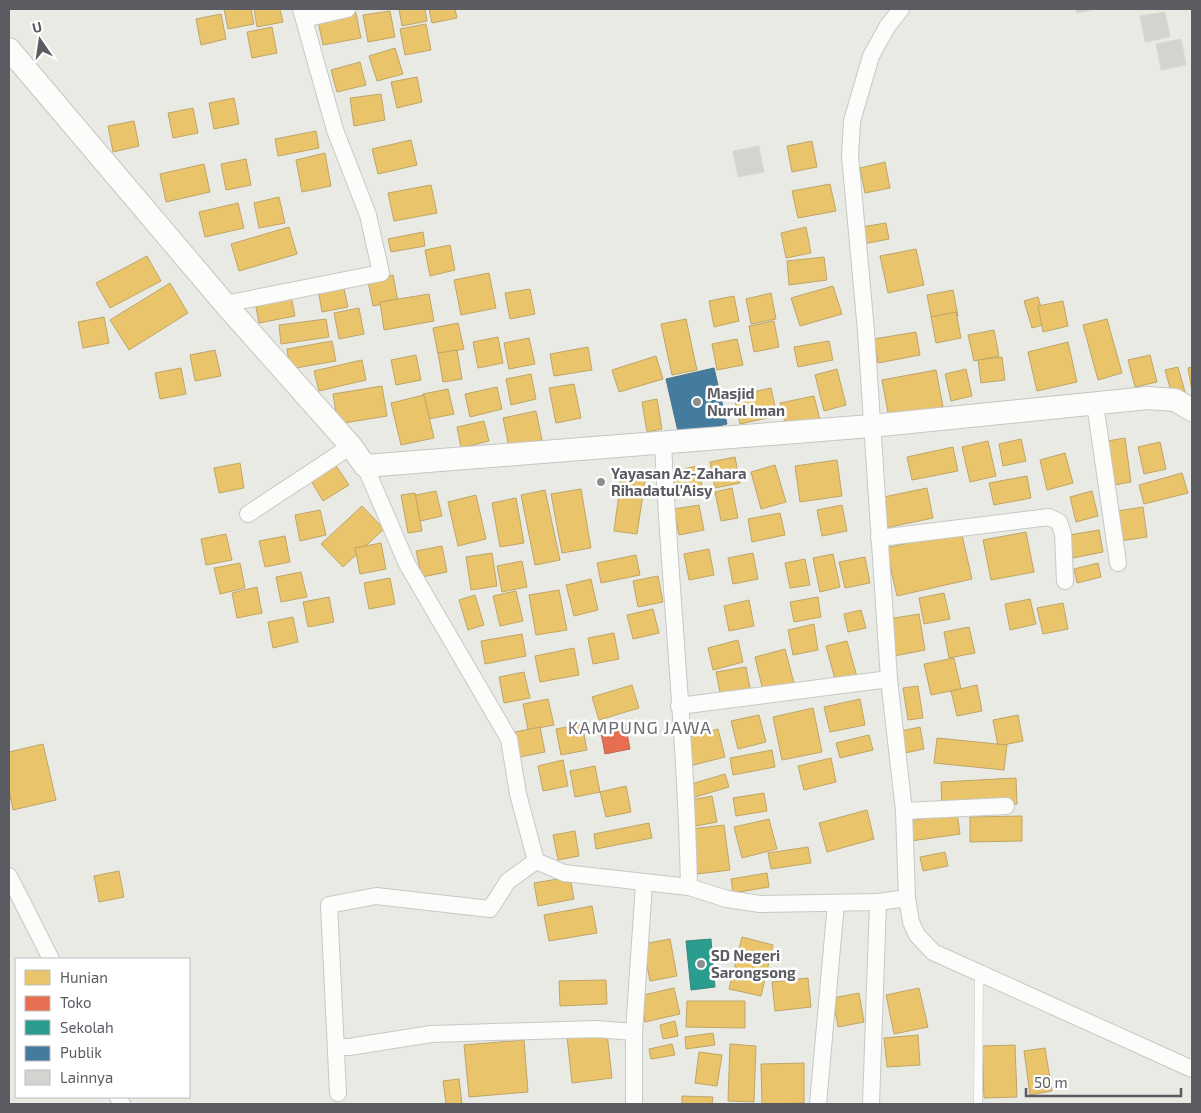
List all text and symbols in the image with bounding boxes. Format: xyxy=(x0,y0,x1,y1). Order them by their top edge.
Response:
north arrow xyxy=(15,15,65,65)
text: U xyxy=(30,17,44,36)
place label: Masjid Nurul Iman xyxy=(707,384,785,419)
marker: Masjid Nurul Iman xyxy=(691,396,703,408)
place label: Yayasan Az-Zahara Rihadatul'Aisy xyxy=(611,464,747,500)
marker: Yayasan Az-Zahara Rihadatul'Aisy xyxy=(595,476,607,488)
district label: KAMPUNG JAWA xyxy=(568,716,712,738)
place label: SD Negeri Sarongsong xyxy=(711,946,796,981)
legend xyxy=(15,958,190,1098)
marker: SD Negeri Sarongsong xyxy=(695,958,707,970)
text: Hunian xyxy=(60,968,108,986)
text: Toko xyxy=(60,993,92,1011)
text: Sekolah xyxy=(60,1018,114,1036)
text: Publik xyxy=(60,1043,102,1061)
scale bar xyxy=(1026,1066,1181,1098)
text: Lainnya xyxy=(60,1068,113,1086)
text: 50 m xyxy=(1034,1073,1068,1091)

